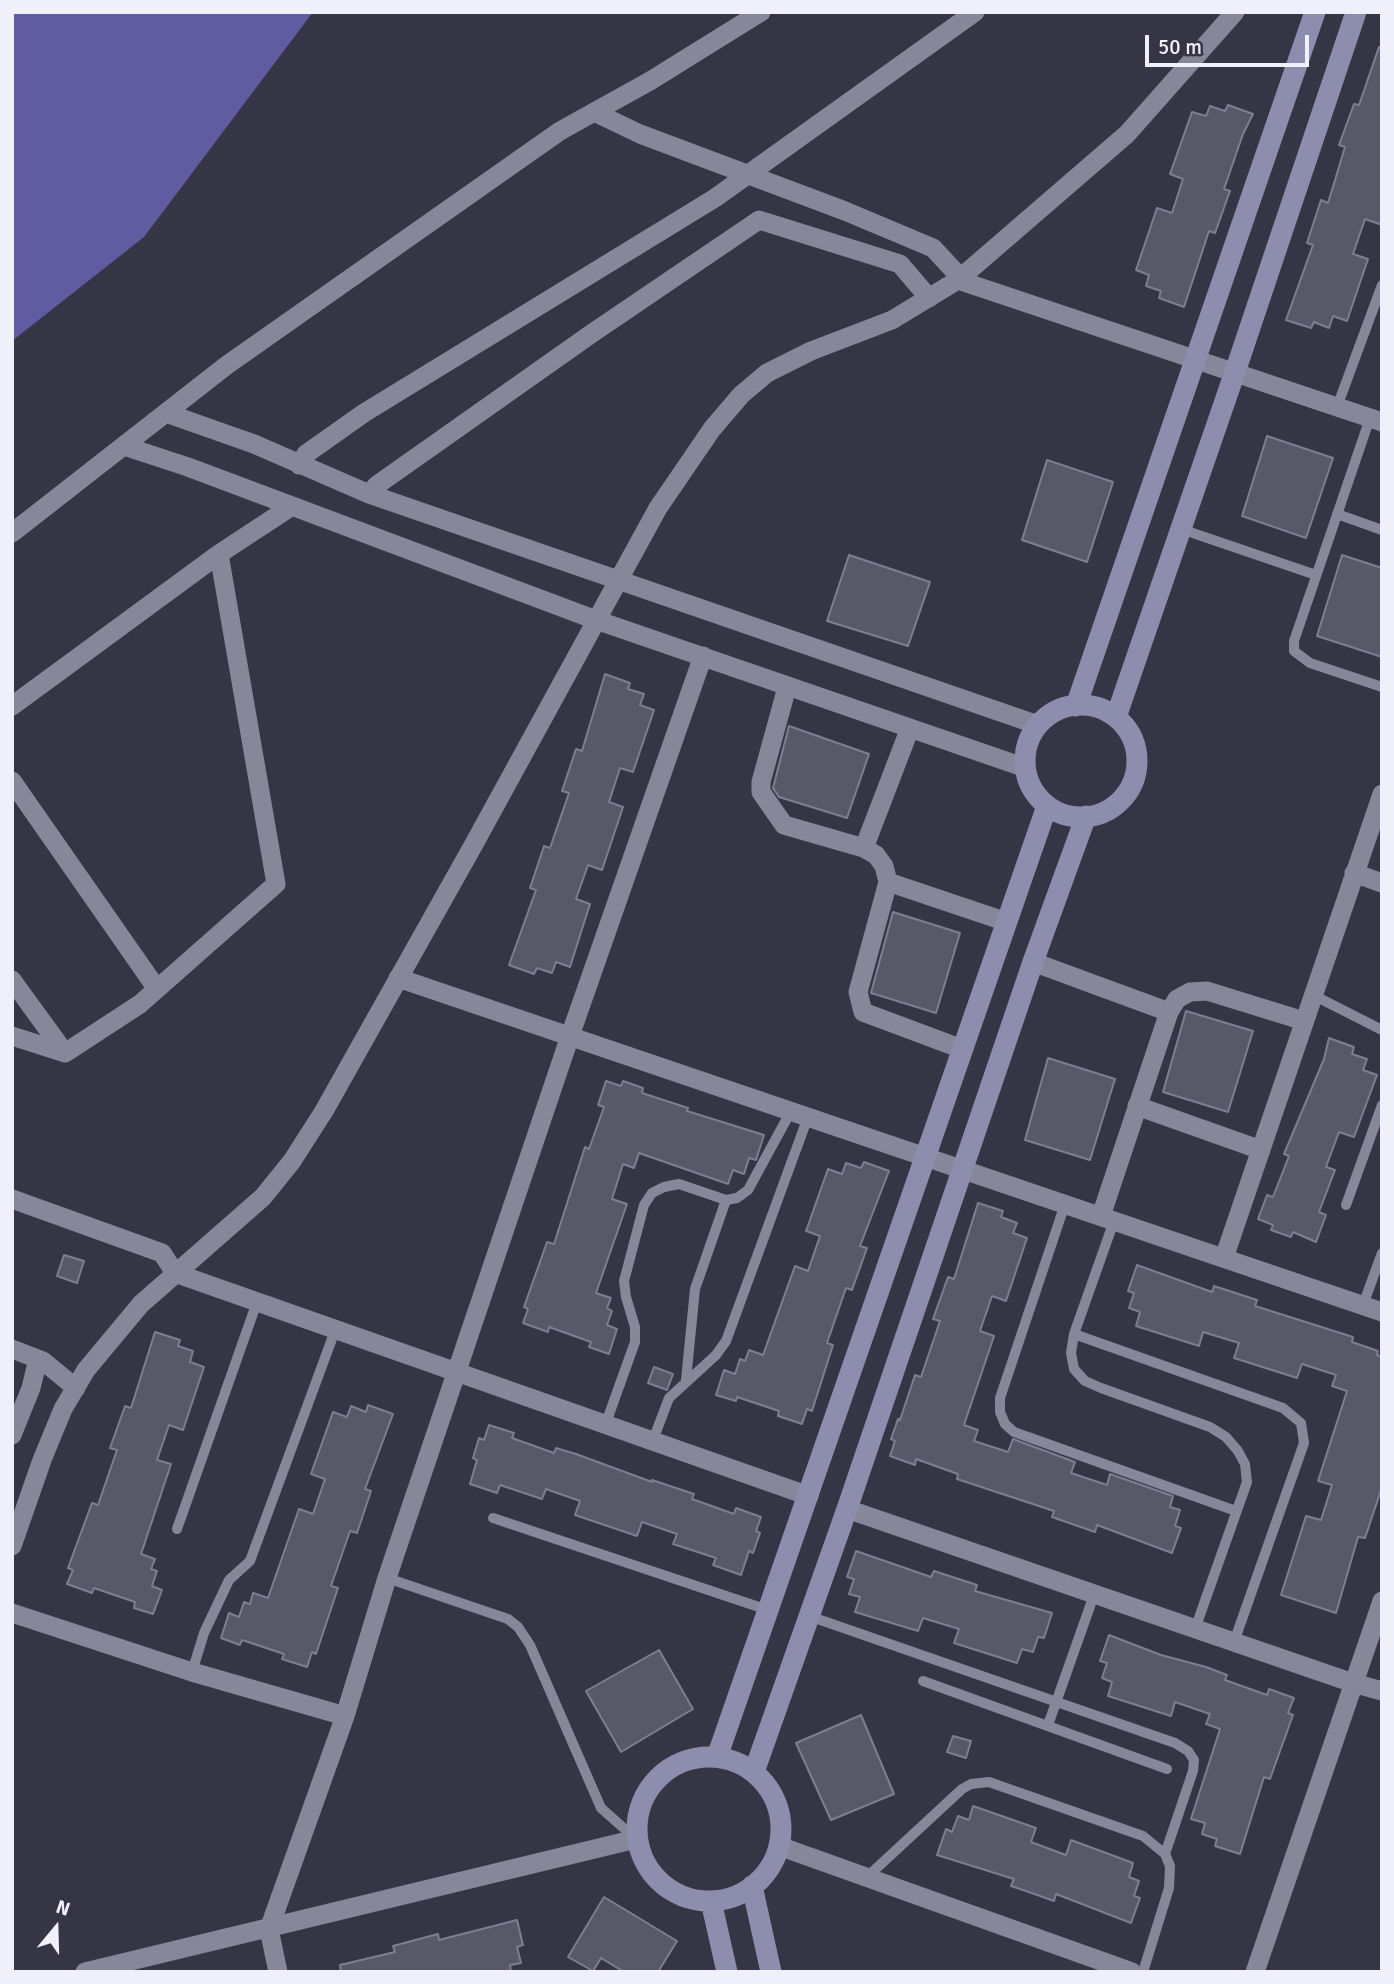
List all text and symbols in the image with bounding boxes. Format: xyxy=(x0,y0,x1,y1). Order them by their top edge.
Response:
scale bar xyxy=(1149,21,1314,65)
text: 50 m xyxy=(1158,34,1202,60)
north arrow xyxy=(21,1893,91,1963)
text: N xyxy=(53,1895,73,1922)

